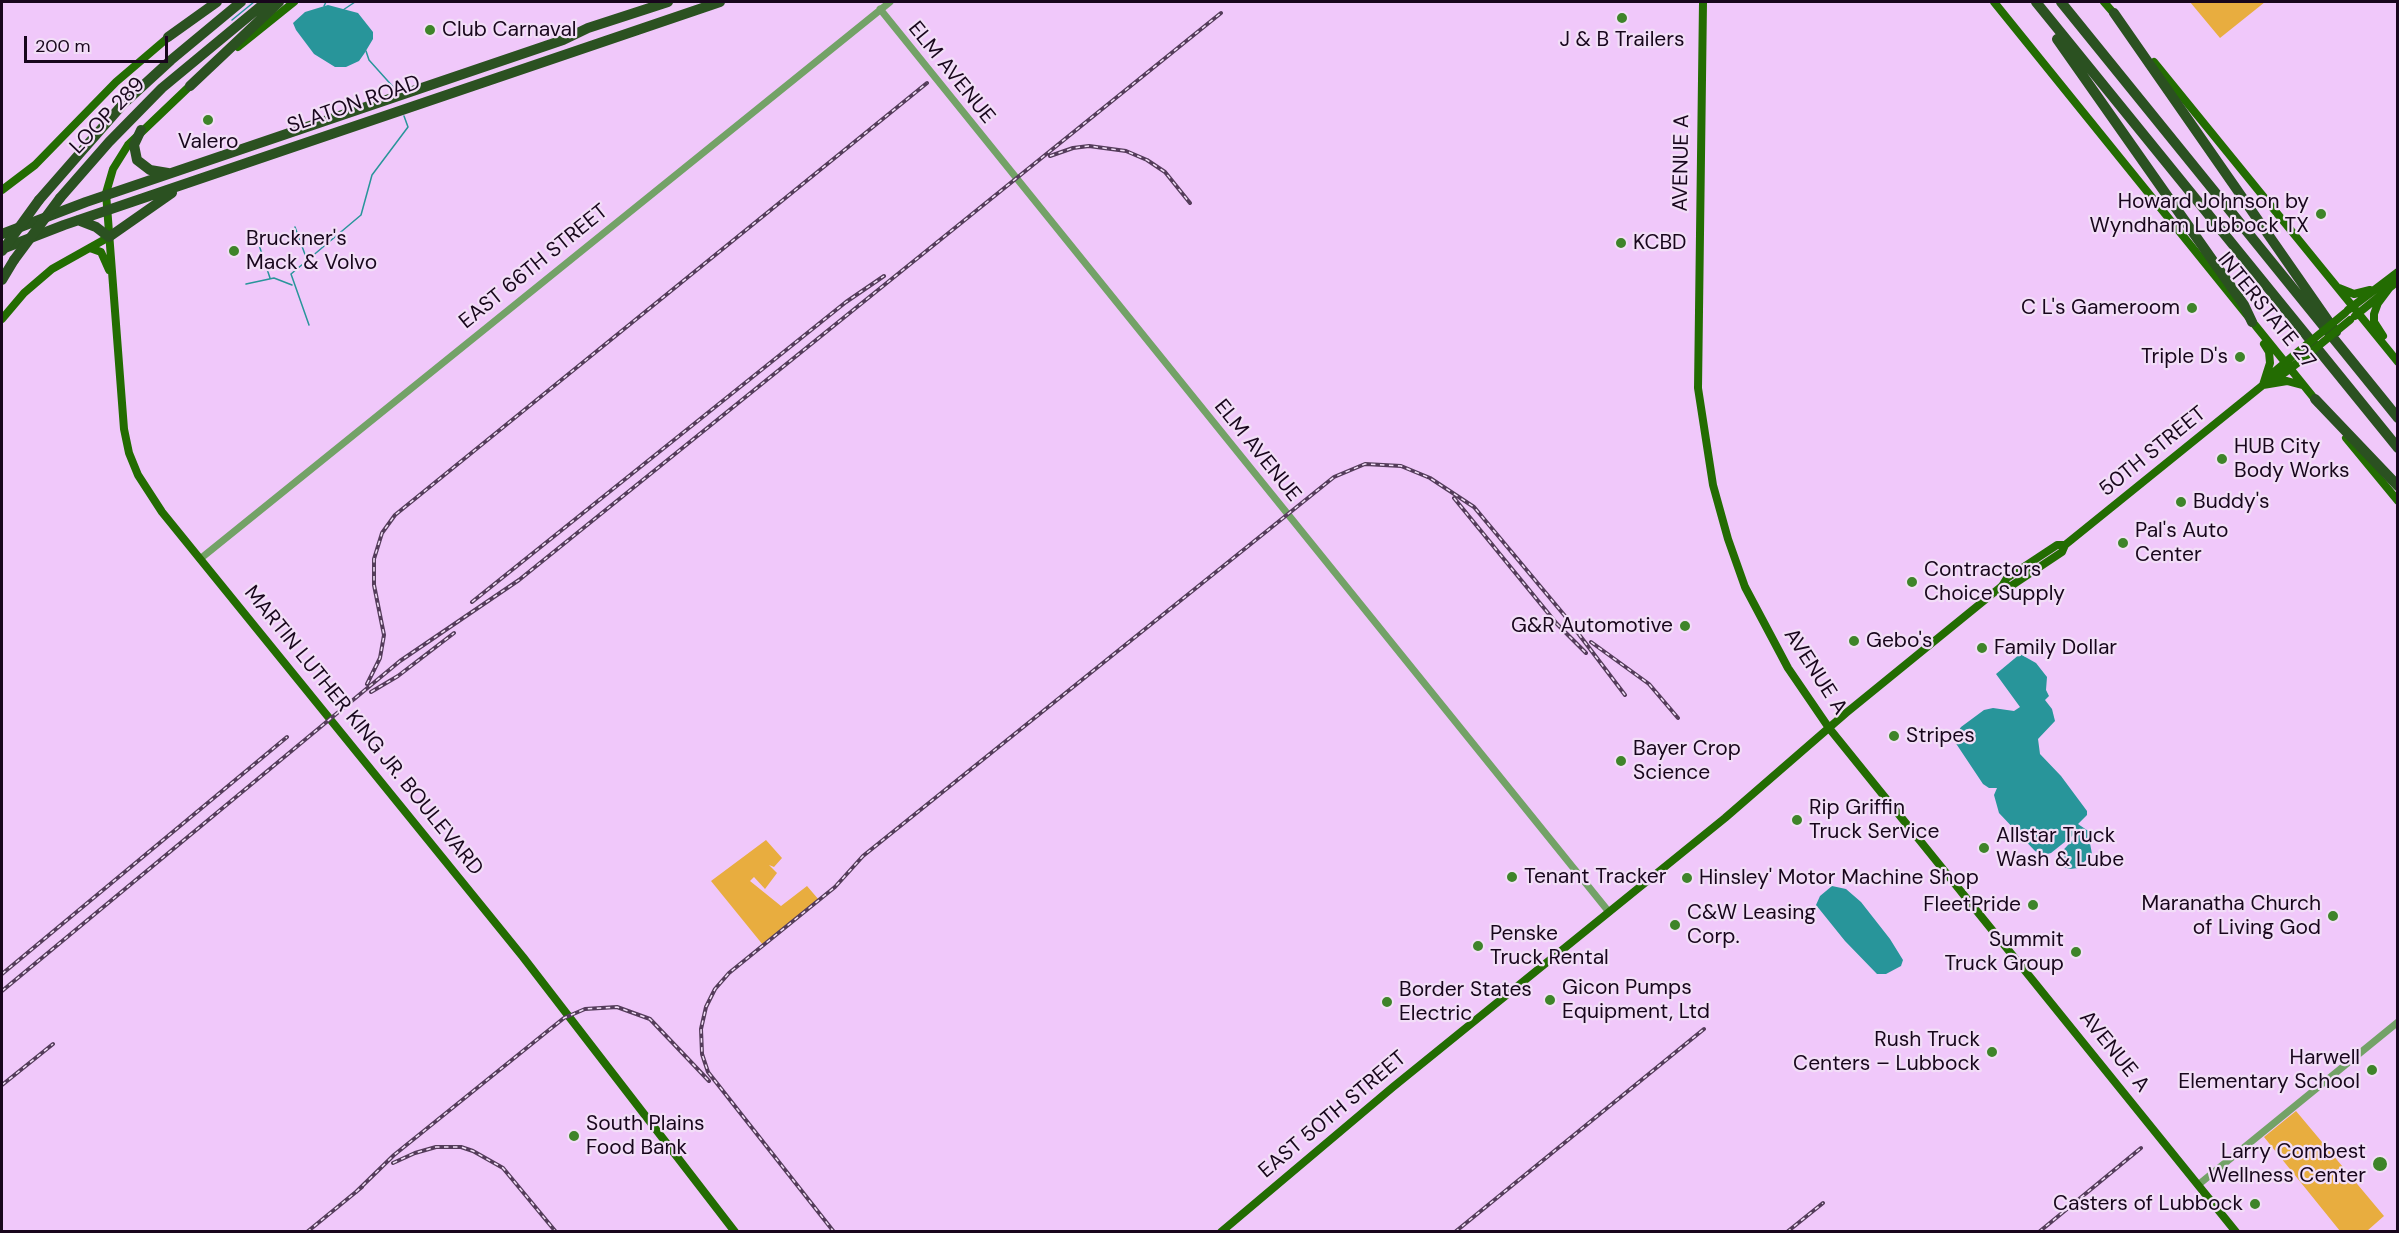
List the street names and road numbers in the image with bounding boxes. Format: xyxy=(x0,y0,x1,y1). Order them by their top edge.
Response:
street label: ELM AVENUE xyxy=(902,17,1000,129)
street label: SLATON ROAD xyxy=(284,70,424,140)
street label: LOOP 289 xyxy=(65,72,151,160)
street label: AVENUE A xyxy=(1669,114,1695,212)
street label: EAST 66TH STREET xyxy=(455,199,613,335)
street label: INTERSTATE 27 xyxy=(2212,248,2320,374)
street label: ELM AVENUE xyxy=(1208,395,1306,507)
street label: 50TH STREET xyxy=(2095,401,2211,503)
street label: MARTIN LUTHER KING JR. BOULEVARD xyxy=(238,581,488,881)
street label: AVENUE A xyxy=(1778,624,1852,720)
street label: AVENUE A xyxy=(2074,1006,2154,1098)
street label: EAST 50TH STREET xyxy=(1254,1046,1412,1184)

